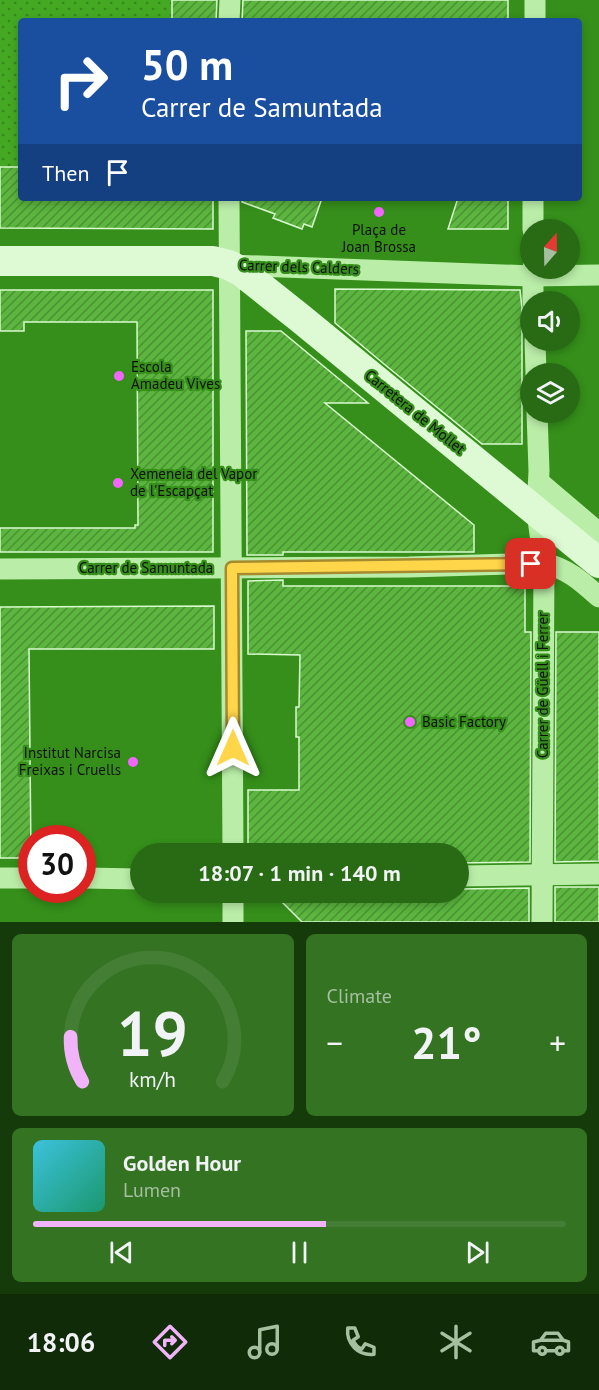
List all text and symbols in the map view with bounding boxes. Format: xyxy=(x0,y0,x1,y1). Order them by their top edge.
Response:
text: 50 m xyxy=(141,37,233,92)
icon: right xyxy=(42,42,120,120)
text: Carrer de Samuntada xyxy=(141,90,383,124)
icon: arrive xyxy=(101,156,134,189)
text: Then xyxy=(42,159,89,187)
marker: Plaça de Joan Brossa xyxy=(372,205,386,219)
north arrow xyxy=(520,219,580,279)
map controls xyxy=(520,219,580,423)
place label: Plaça de Joan Brossa xyxy=(341,220,416,256)
street label: Carrer dels Calders xyxy=(239,255,359,278)
button: sound xyxy=(520,291,580,351)
place label: Escola Amadeu Vives xyxy=(131,357,220,393)
button: layers xyxy=(520,363,580,423)
street label: Carretera de Mollet xyxy=(361,365,469,458)
marker: Escola Amadeu Vives xyxy=(112,369,126,383)
place label: Xemeneia del Vapor de l'Escapçat xyxy=(130,464,257,500)
marker: Xemeneia del Vapor de l'Escapçat xyxy=(111,476,125,490)
pin xyxy=(505,538,556,589)
icon: arrive xyxy=(514,547,547,580)
street label: Carrer de Samuntada xyxy=(79,558,213,577)
street label: Carrer de Güell i Ferrer xyxy=(533,612,552,758)
place label: Basic Factory xyxy=(422,712,506,731)
marker: Basic Factory xyxy=(403,715,417,729)
position arrow xyxy=(201,716,265,780)
place label: Institut Narcisa Freixas i Cruells xyxy=(19,743,121,779)
marker: Institut Narcisa Freixas i Cruells xyxy=(126,755,140,769)
speed limit sign: 30 xyxy=(18,825,96,903)
text: 18:07 · 1 min · 140 m xyxy=(198,859,401,887)
text: Climate xyxy=(327,983,392,1009)
text: 19 xyxy=(117,992,188,1073)
text: 21° xyxy=(411,1013,482,1071)
text: − xyxy=(327,1021,343,1064)
text: + xyxy=(549,1021,566,1064)
text: km/h xyxy=(129,1065,176,1093)
text: Golden Hour xyxy=(123,1149,241,1177)
text: Lumen xyxy=(123,1177,181,1203)
icon: previous xyxy=(105,1236,138,1269)
icon: pause xyxy=(283,1236,316,1269)
icon: next xyxy=(461,1236,494,1269)
icon: directions xyxy=(149,1321,191,1363)
icon: music xyxy=(244,1321,286,1363)
icon: phone xyxy=(339,1321,381,1363)
icon: climate xyxy=(435,1321,477,1363)
icon: car xyxy=(530,1321,572,1363)
text: 18:06 xyxy=(27,1325,95,1359)

